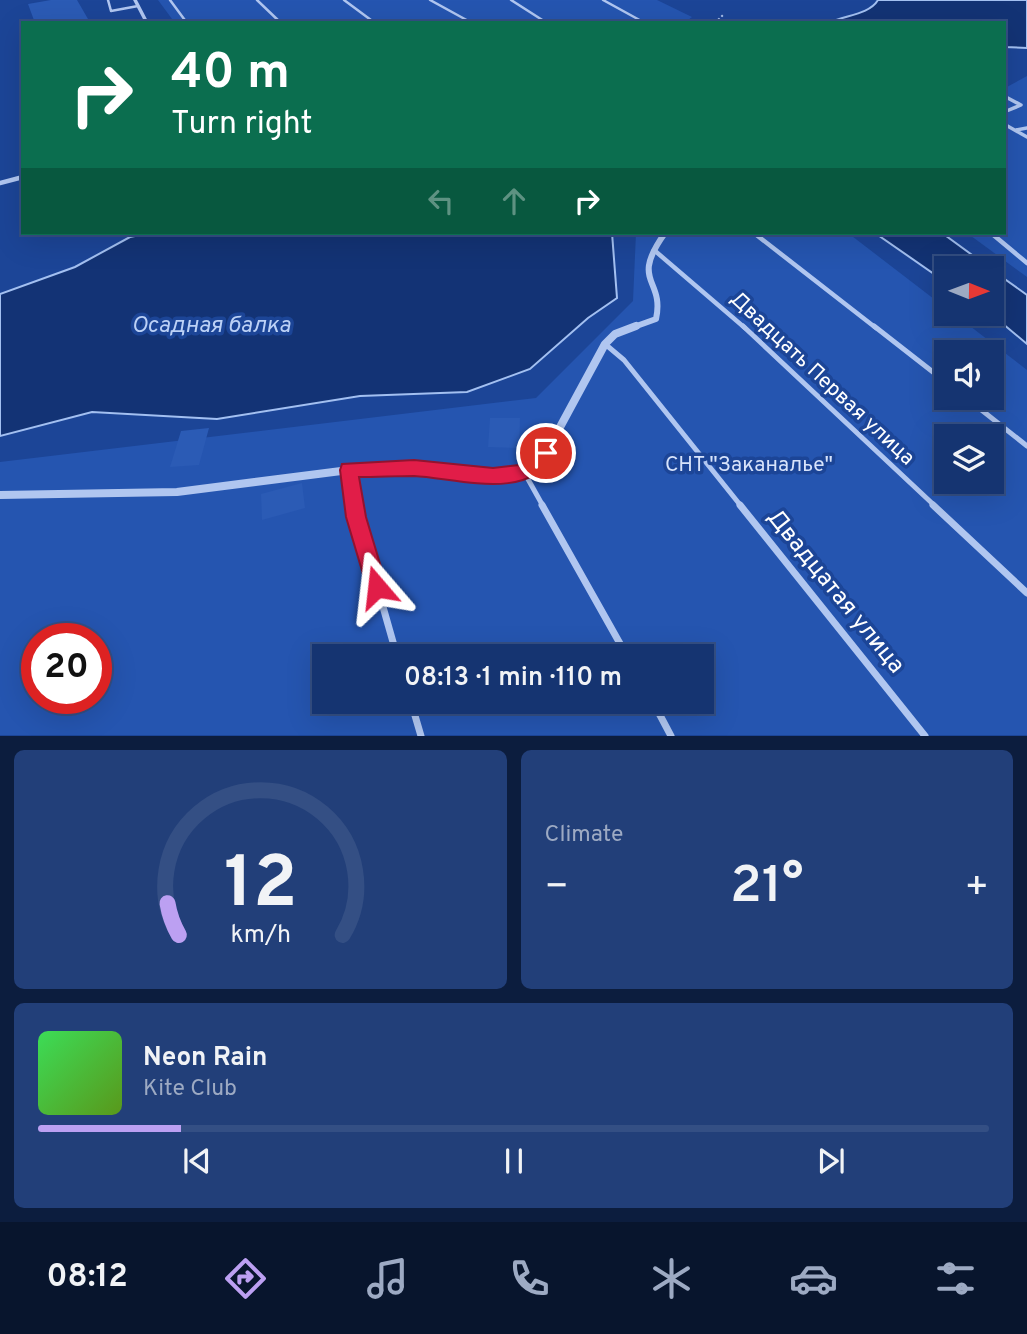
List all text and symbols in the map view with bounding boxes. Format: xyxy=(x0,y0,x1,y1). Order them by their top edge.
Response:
text: 40 m xyxy=(171,44,290,106)
icon: right xyxy=(56,49,147,140)
text: Turn right xyxy=(171,105,313,145)
icon: left xyxy=(422,182,460,220)
icon: ahead xyxy=(495,182,533,220)
icon: right xyxy=(568,182,606,220)
north arrow xyxy=(934,256,1004,326)
map controls xyxy=(934,256,1004,494)
street label: Двадцать Первая улица xyxy=(724,286,920,472)
water label: Осадная балка xyxy=(131,312,291,341)
button: sound xyxy=(934,340,1004,410)
pin xyxy=(516,423,576,483)
button: layers xyxy=(934,424,1004,494)
icon: arrive xyxy=(527,434,565,472)
park label: СНТ "Заканалье" xyxy=(665,452,833,479)
street label: Двадцатая улица xyxy=(760,504,910,680)
position arrow xyxy=(340,550,414,624)
speed limit sign: 20 xyxy=(21,623,112,714)
text: 08:13 · 1 min · 110 m xyxy=(404,662,622,695)
text: Climate xyxy=(545,821,623,850)
text: 12 xyxy=(223,842,297,934)
text: 21° xyxy=(730,855,804,921)
text: − xyxy=(545,864,569,913)
text: + xyxy=(964,864,989,913)
text: km/h xyxy=(230,920,291,952)
text: Neon Rain xyxy=(143,1042,268,1075)
text: Kite Club xyxy=(143,1075,237,1104)
icon: previous xyxy=(178,1142,216,1180)
icon: pause xyxy=(495,1142,533,1180)
icon: next xyxy=(812,1142,850,1180)
icon: directions xyxy=(221,1254,270,1303)
icon: music xyxy=(363,1254,412,1303)
icon: phone xyxy=(505,1254,554,1303)
icon: climate xyxy=(647,1254,696,1303)
icon: car xyxy=(789,1254,838,1303)
icon: filters xyxy=(931,1254,980,1303)
text: 08:12 xyxy=(47,1258,128,1298)

